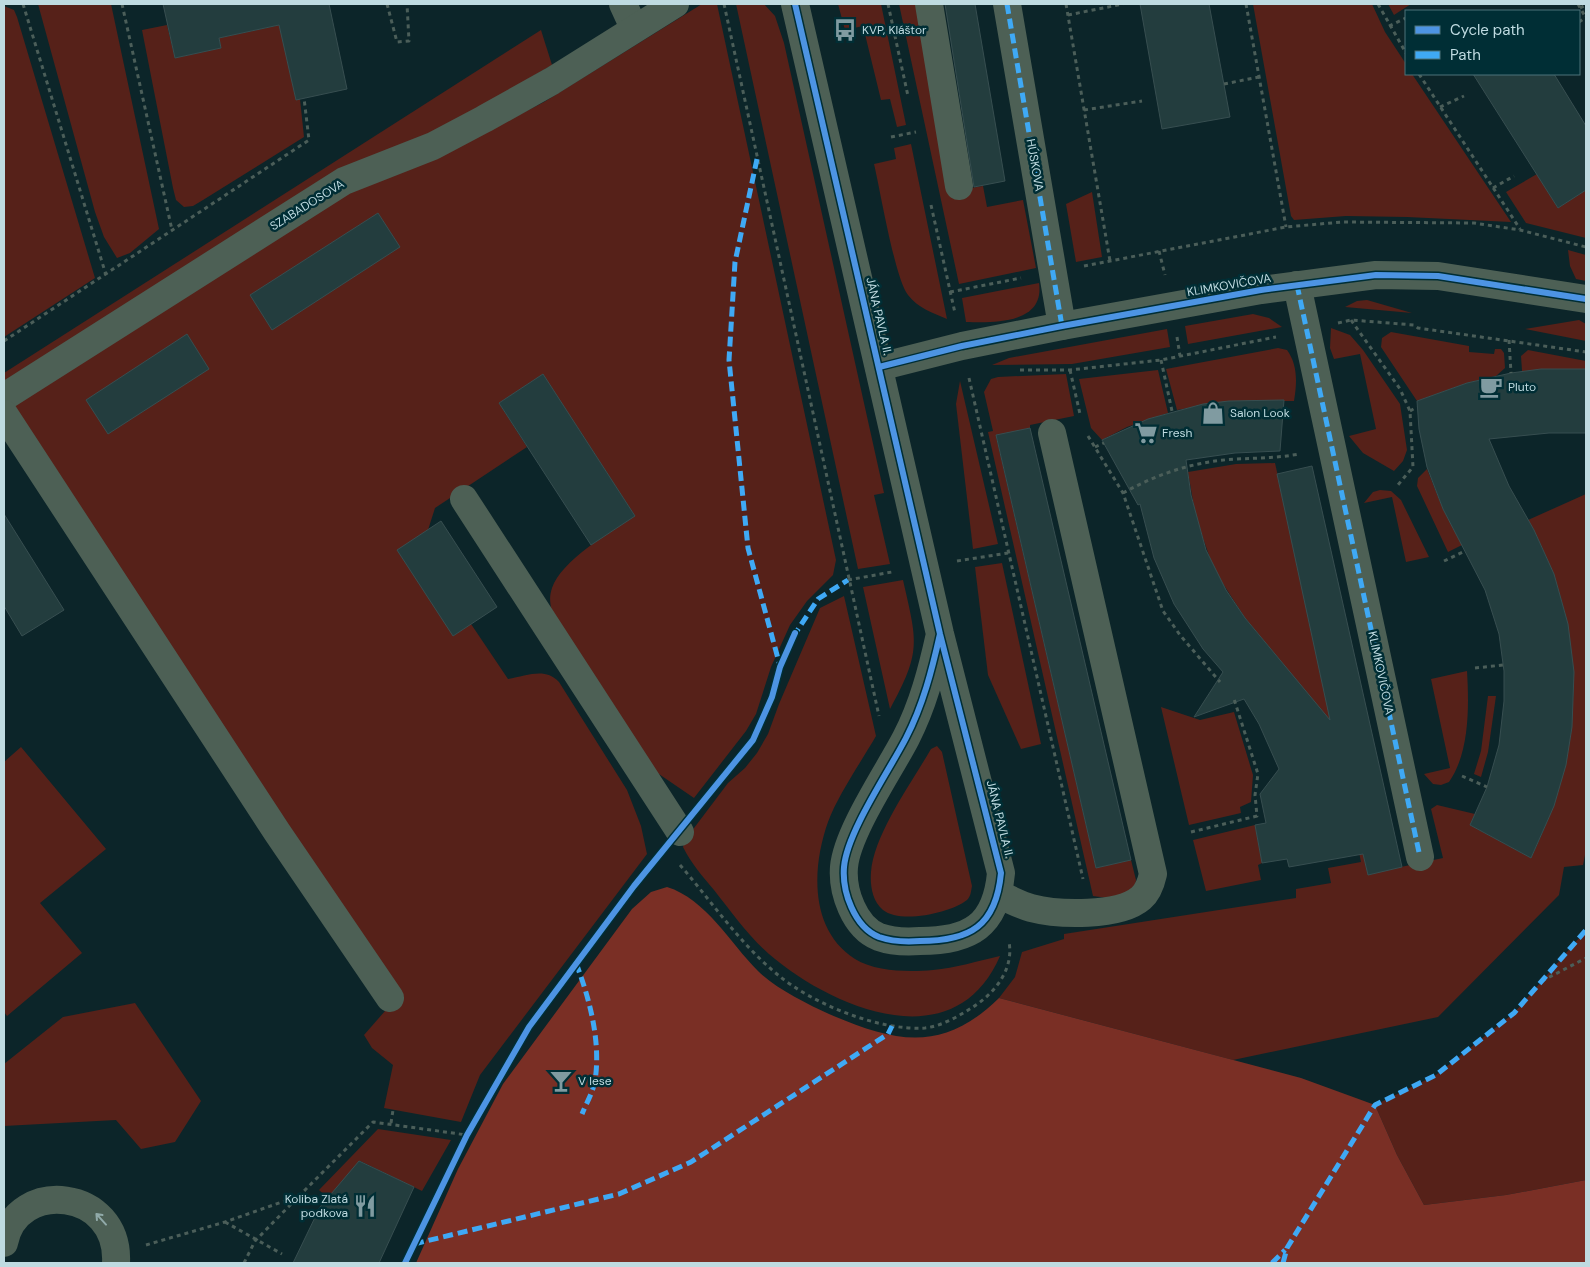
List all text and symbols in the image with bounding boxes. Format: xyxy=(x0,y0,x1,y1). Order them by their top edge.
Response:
legend xyxy=(1405,10,1580,75)
bus stop icon: KVP, Kláštor xyxy=(832,17,858,43)
text: Cycle path xyxy=(1450,20,1525,40)
place label: KVP, Kláštor xyxy=(862,22,927,38)
text: Path xyxy=(1450,45,1481,65)
street label: HÚSKOVA xyxy=(1022,137,1048,193)
street label: SZABADOSOVA xyxy=(267,176,347,234)
street label: KLIMKOVIČOVA xyxy=(1186,270,1272,300)
street label: JÁNA PAVLA II. xyxy=(862,276,896,356)
cafe icon: Pluto xyxy=(1478,374,1504,400)
place label: Pluto xyxy=(1508,379,1536,395)
shop icon: Salon Look xyxy=(1200,400,1226,426)
place label: Salon Look xyxy=(1230,405,1290,421)
supermarket icon: Fresh xyxy=(1133,420,1159,446)
place label: Fresh xyxy=(1162,425,1192,441)
street label: KLIMKOVIČOVA xyxy=(1364,630,1398,716)
street label: JÁNA PAVLA II. xyxy=(983,779,1017,859)
bar icon: V lese xyxy=(548,1068,574,1094)
place label: V lese xyxy=(578,1073,612,1089)
place label: Koliba Zlatá podkova xyxy=(285,1191,348,1221)
restaurant icon: Koliba Zlatá podkova xyxy=(352,1193,378,1219)
one-way arrow xyxy=(95,1212,107,1225)

